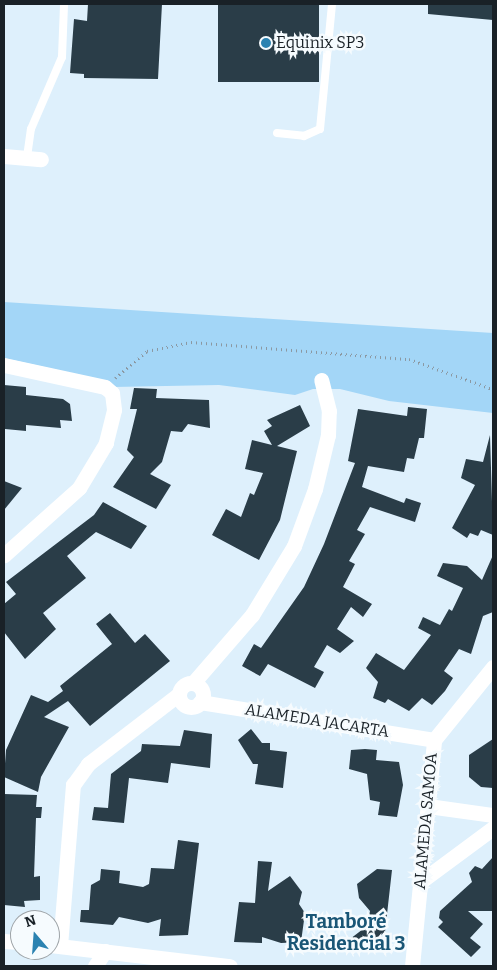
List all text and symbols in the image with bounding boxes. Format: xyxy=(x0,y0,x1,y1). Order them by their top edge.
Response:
place label: Equinix SP3 xyxy=(276,33,364,53)
marker: Equinix SP3 xyxy=(260,37,272,49)
street label: ALAMEDA JACARTA xyxy=(244,700,390,742)
street label: ALAMEDA SAMOA xyxy=(410,752,442,890)
north arrow xyxy=(10,910,60,960)
text: N xyxy=(23,911,38,931)
district label: Tamboré Residencial 3 xyxy=(287,911,405,955)

